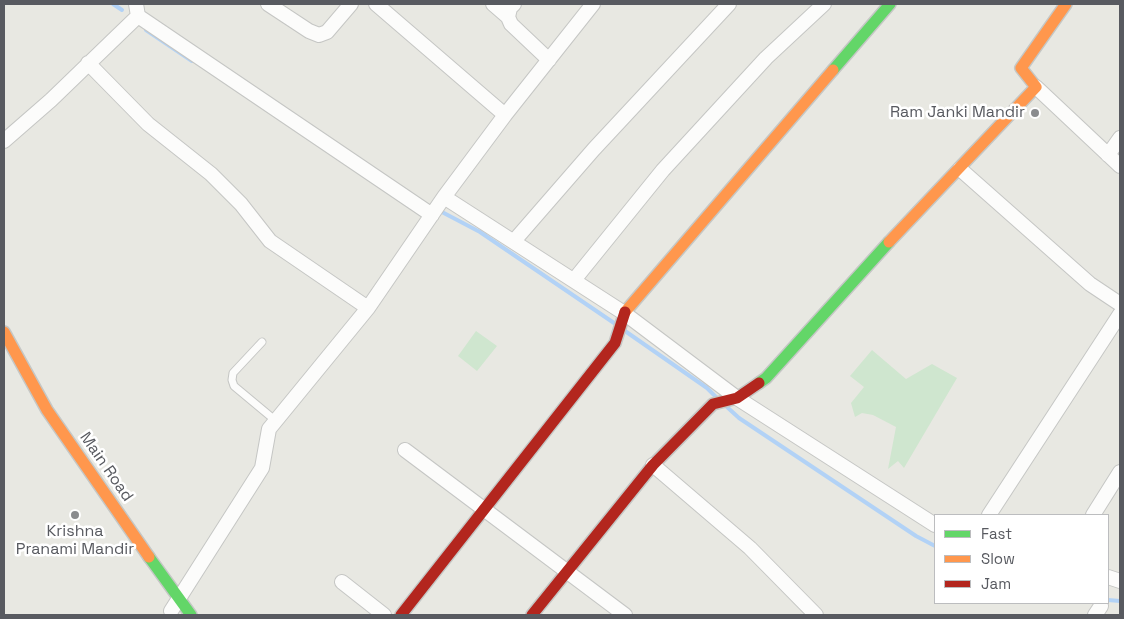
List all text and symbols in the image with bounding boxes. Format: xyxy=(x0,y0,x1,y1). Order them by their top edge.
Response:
place label: Ram Janki Mandir xyxy=(890,103,1025,123)
marker: Ram Janki Mandir xyxy=(1029,107,1041,119)
street label: Main Road xyxy=(75,429,137,505)
marker: Krishna Pranami Mandir xyxy=(69,509,81,521)
legend xyxy=(934,514,1109,604)
place label: Krishna Pranami Mandir xyxy=(16,522,134,560)
text: Fast xyxy=(981,524,1012,543)
text: Slow xyxy=(981,549,1015,568)
text: Jam xyxy=(981,574,1011,593)

